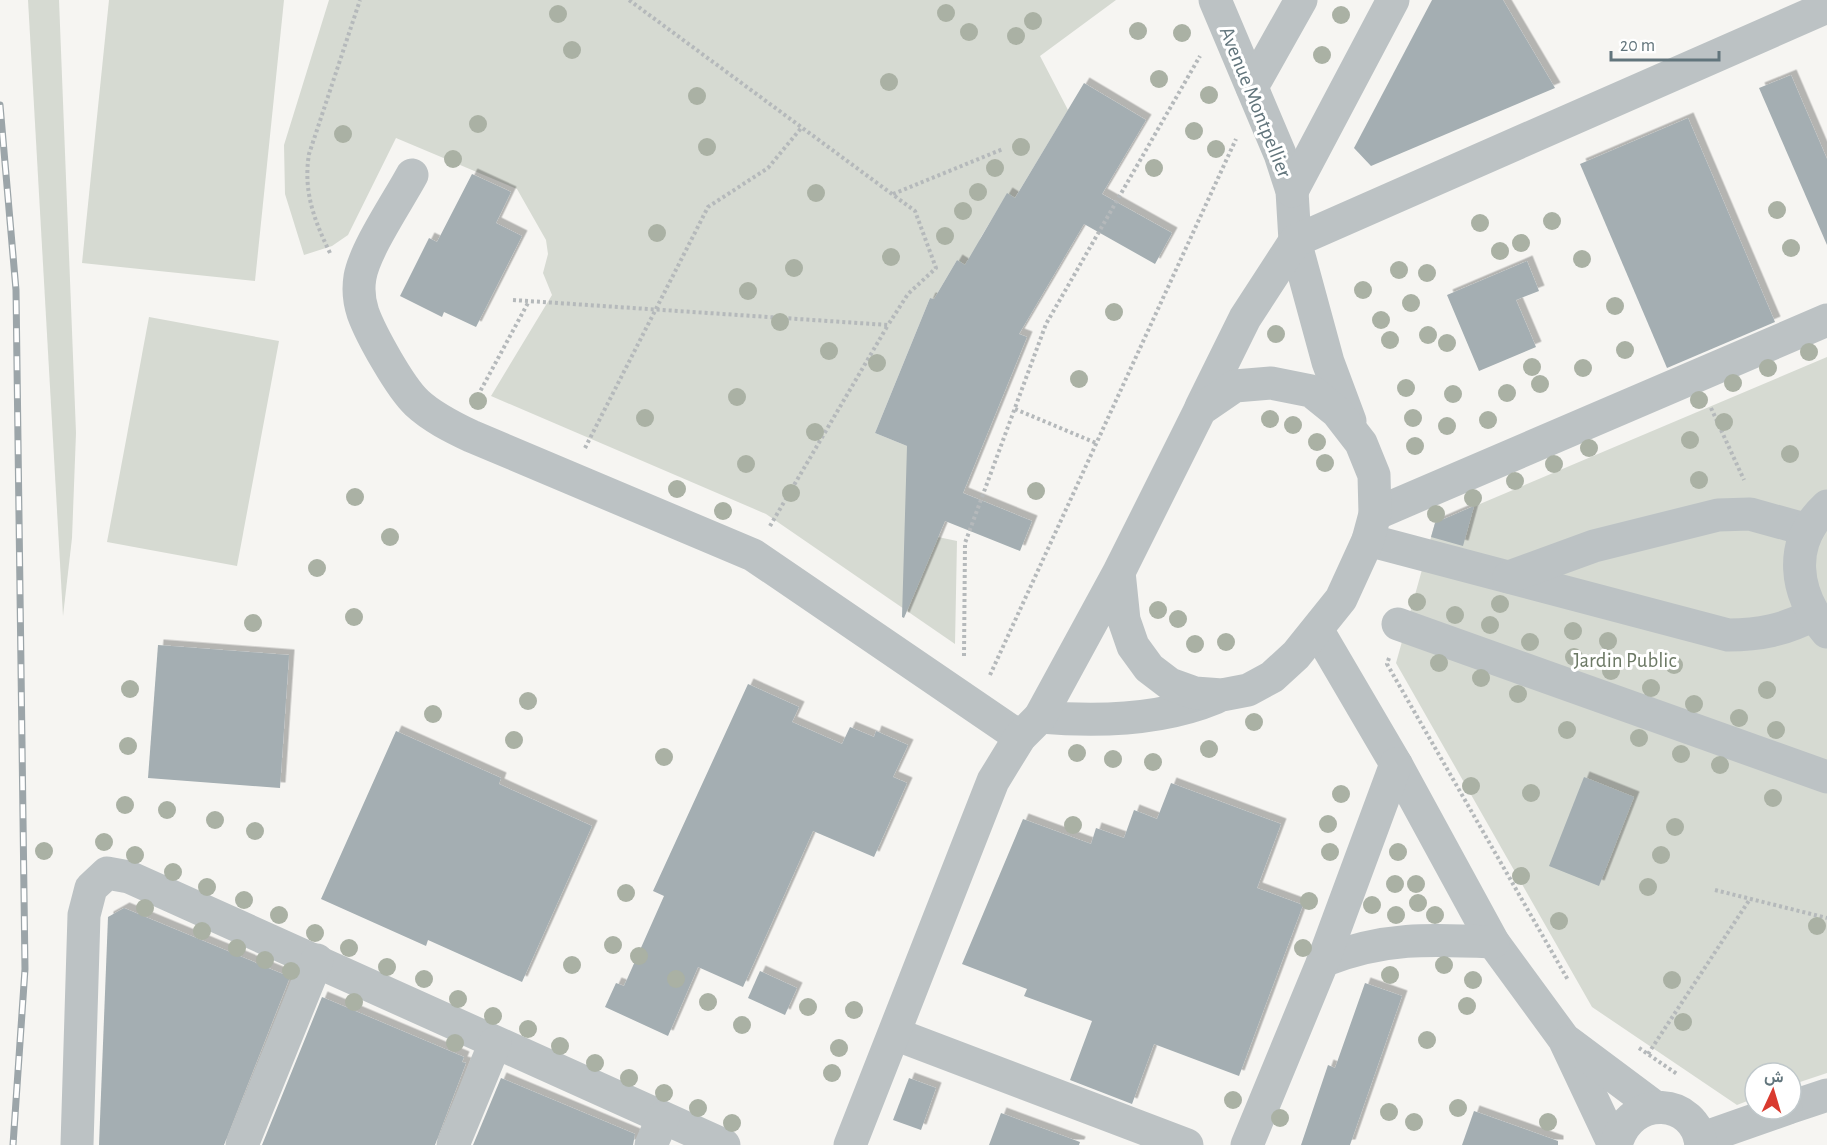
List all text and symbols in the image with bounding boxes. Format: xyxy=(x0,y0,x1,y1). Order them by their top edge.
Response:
street label: Avenue Montpellier xyxy=(1216,24,1295,181)
scale bar xyxy=(1611,24,1719,62)
text: 20 m xyxy=(1620,37,1655,55)
park label: Jardin Public xyxy=(1573,650,1677,671)
north arrow xyxy=(1743,1061,1803,1121)
text: ش xyxy=(1764,1068,1784,1087)

